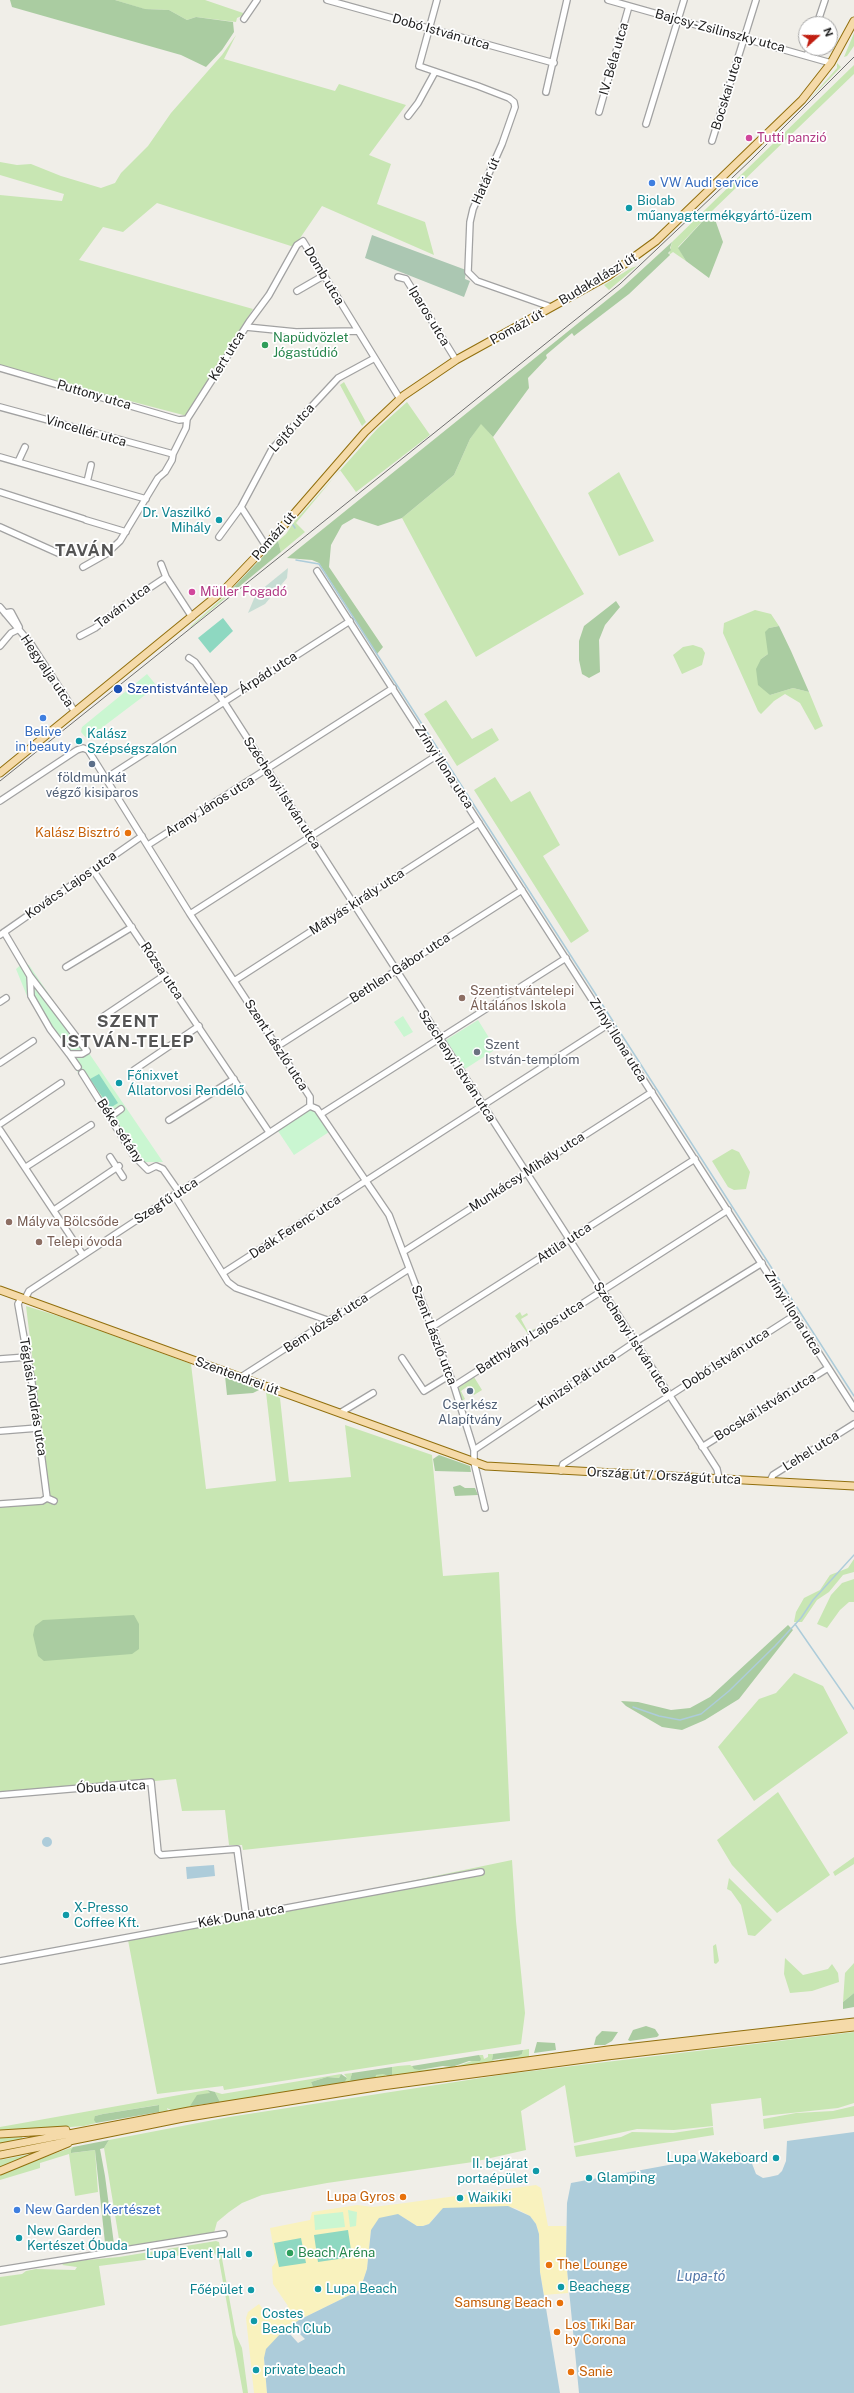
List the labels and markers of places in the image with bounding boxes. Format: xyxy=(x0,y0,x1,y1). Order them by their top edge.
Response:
place label: Tutti panzió xyxy=(757,130,827,146)
marker: Tutti panzió xyxy=(744,133,754,143)
place label: VW Audi service xyxy=(660,175,759,191)
marker: VW Audi service xyxy=(647,178,657,188)
place label: Biolab műanyagtermékgyártó-üzem xyxy=(637,193,812,224)
marker: Biolab műanyagtermékgyártó-üzem xyxy=(624,203,634,213)
place label: Napüdvözlet Jógastúdió xyxy=(273,330,349,361)
marker: Napüdvözlet Jógastúdió xyxy=(260,340,270,350)
place label: Dr. Vaszilkó Mihály xyxy=(142,505,211,536)
marker: Dr. Vaszilkó Mihály xyxy=(214,515,224,525)
place label: Müller Fogadó xyxy=(200,584,287,600)
marker: Müller Fogadó xyxy=(187,587,197,597)
place label: Szentistvántelep xyxy=(127,681,228,697)
marker: Szentistvántelep xyxy=(112,683,124,695)
marker: Belive in beauty xyxy=(38,713,48,723)
place label: Belive in beauty xyxy=(15,724,71,755)
place label: Kalász Szépségszalon xyxy=(87,726,177,757)
marker: Kalász Szépségszalon xyxy=(74,736,84,746)
marker: földmunkát végző kisiparos xyxy=(87,759,97,769)
place label: földmunkát végző kisiparos xyxy=(46,770,138,801)
place label: Kalász Bisztró xyxy=(35,825,120,841)
marker: Kalász Bisztró xyxy=(123,828,133,838)
place label: Szentistvántelepi Általános Iskola xyxy=(470,983,574,1014)
marker: Szentistvántelepi Általános Iskola xyxy=(457,993,467,1003)
place label: Szent István-templom xyxy=(485,1037,579,1068)
marker: Szent István-templom xyxy=(472,1047,482,1057)
place label: Főnixvet Állatorvosi Rendelő xyxy=(127,1068,244,1099)
marker: Főnixvet Állatorvosi Rendelő xyxy=(114,1078,124,1088)
place label: Mályva Bölcsőde xyxy=(17,1214,119,1230)
marker: Mályva Bölcsőde xyxy=(4,1217,14,1227)
place label: Telepi óvoda xyxy=(47,1234,122,1250)
marker: Telepi óvoda xyxy=(34,1237,44,1247)
marker: Cserkész Alapítvány xyxy=(465,1386,475,1396)
place label: Cserkész Alapítvány xyxy=(438,1397,502,1428)
place label: X-Presso Coffee Kft. xyxy=(74,1900,139,1931)
marker: X-Presso Coffee Kft. xyxy=(61,1910,71,1920)
place label: Lupa Wakeboard xyxy=(667,2150,768,2166)
marker: Lupa Wakeboard xyxy=(771,2153,781,2163)
place label: II. bejárat portaépület xyxy=(457,2156,528,2187)
marker: II. bejárat portaépület xyxy=(531,2166,541,2176)
place label: Glamping xyxy=(597,2170,655,2186)
marker: Glamping xyxy=(584,2173,594,2183)
place label: Lupa Gyros xyxy=(326,2189,395,2205)
place label: Waikiki xyxy=(468,2190,511,2206)
marker: Lupa Gyros xyxy=(398,2192,408,2202)
marker: Waikiki xyxy=(455,2193,465,2203)
place label: New Garden Kertészet xyxy=(25,2202,161,2218)
marker: New Garden Kertészet xyxy=(12,2205,22,2215)
place label: New Garden Kertészet Óbuda xyxy=(27,2223,128,2254)
marker: New Garden Kertészet Óbuda xyxy=(14,2233,24,2243)
place label: Beach Aréna xyxy=(298,2245,375,2261)
place label: Lupa Event Hall xyxy=(146,2246,241,2262)
marker: Beach Aréna xyxy=(285,2248,295,2258)
marker: Lupa Event Hall xyxy=(244,2249,254,2259)
place label: The Lounge xyxy=(557,2257,628,2273)
marker: The Lounge xyxy=(544,2260,554,2270)
place label: Beachegg xyxy=(569,2279,630,2295)
place label: Lupa Beach xyxy=(326,2281,397,2297)
place label: Főépület xyxy=(190,2282,243,2298)
marker: Beachegg xyxy=(556,2282,566,2292)
marker: Lupa Beach xyxy=(313,2284,323,2294)
marker: Főépület xyxy=(246,2285,256,2295)
place label: Samsung Beach xyxy=(454,2295,552,2311)
marker: Samsung Beach xyxy=(555,2298,565,2308)
place label: Costes Beach Club xyxy=(262,2306,331,2337)
marker: Costes Beach Club xyxy=(249,2316,259,2326)
place label: Los Tiki Bar by Corona xyxy=(565,2317,635,2348)
marker: Los Tiki Bar by Corona xyxy=(552,2327,562,2337)
place label: private beach xyxy=(264,2362,345,2378)
place label: Sanie xyxy=(579,2364,613,2380)
marker: private beach xyxy=(251,2365,261,2375)
marker: Sanie xyxy=(566,2367,576,2377)

